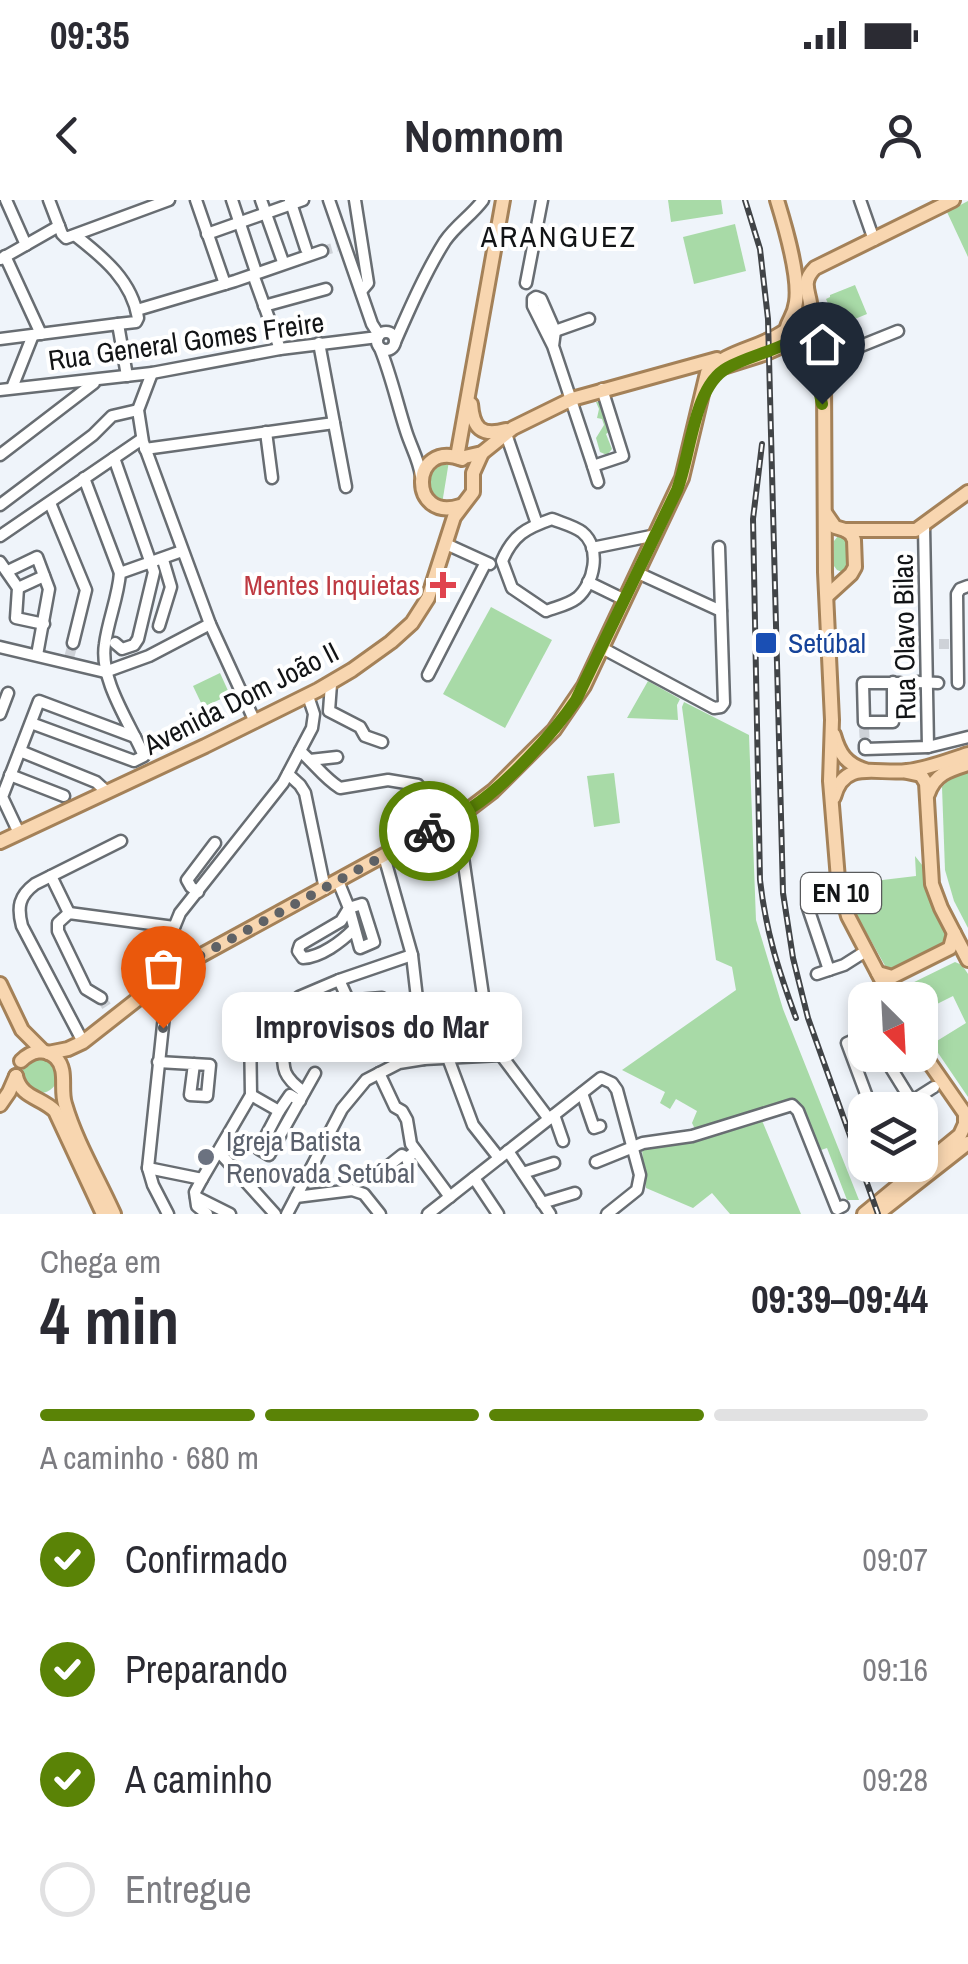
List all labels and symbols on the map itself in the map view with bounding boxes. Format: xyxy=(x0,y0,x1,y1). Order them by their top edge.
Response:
district label: ARANGUEZ xyxy=(480,216,637,256)
pin xyxy=(780,302,865,405)
street label: Rua General Gomes Freire xyxy=(46,303,326,379)
street label: Rua Olavo Bilac xyxy=(884,554,924,720)
place label: Mentes Inquietas xyxy=(244,566,420,604)
marker: Mentes Inquietas xyxy=(430,572,456,598)
place label: Setúbal xyxy=(788,624,866,662)
marker: Setúbal xyxy=(753,630,779,656)
street label: Avenida Dom João II xyxy=(136,632,345,764)
courier xyxy=(379,781,479,881)
road number: EN 10 xyxy=(801,873,881,913)
pin xyxy=(121,926,206,1029)
north arrow xyxy=(848,982,938,1072)
callout: Improvisos do Mar xyxy=(223,993,523,1063)
place label: Igreja Batista Renovada Setúbal xyxy=(226,1122,415,1192)
marker: Igreja Batista Renovada Setúbal xyxy=(195,1146,217,1168)

